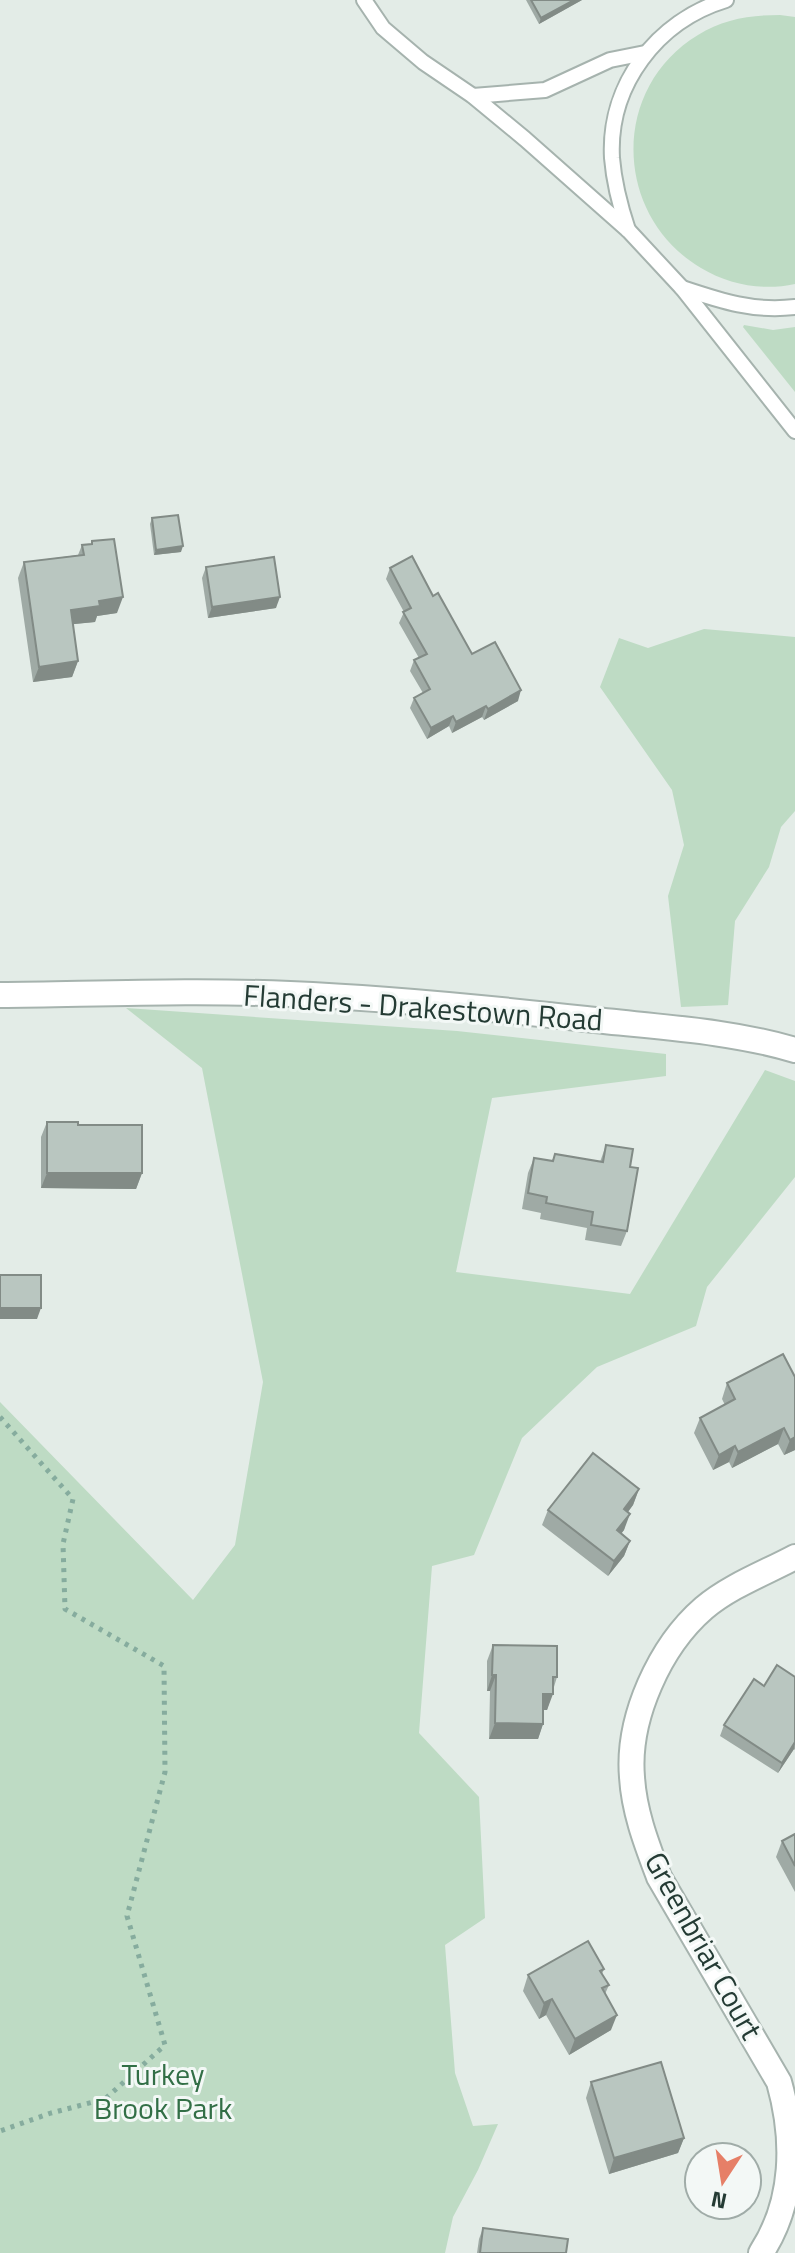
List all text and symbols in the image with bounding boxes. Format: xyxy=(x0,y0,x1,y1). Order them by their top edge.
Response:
street label: Flanders - Drakestown Road xyxy=(242,971,604,1043)
street label: Greenbriar Court xyxy=(633,1843,775,2048)
park label: Turkey Brook Park xyxy=(94,2051,232,2131)
north arrow xyxy=(683,2141,763,2221)
text: N xyxy=(708,2182,730,2219)

